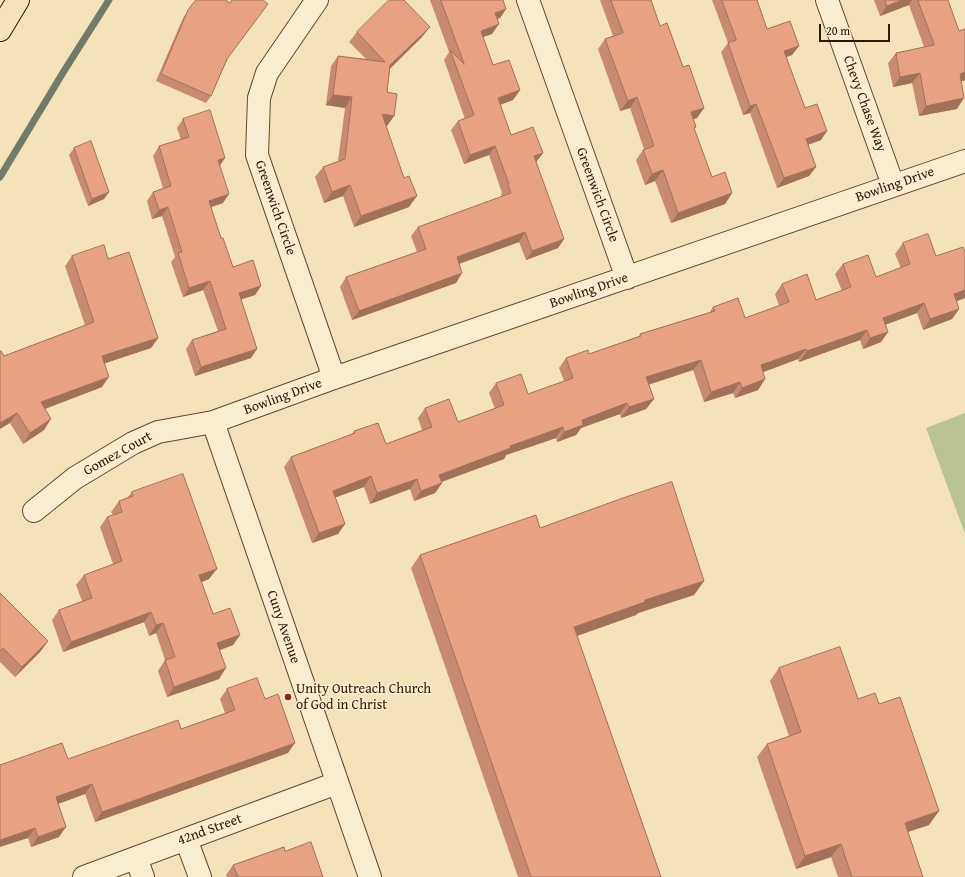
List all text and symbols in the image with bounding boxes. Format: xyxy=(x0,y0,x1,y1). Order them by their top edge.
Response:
scale bar xyxy=(821,16,892,42)
text: 20 m xyxy=(826,22,850,39)
street label: Chevy Chase Way xyxy=(839,54,889,154)
street label: Greenwich Circle xyxy=(572,146,622,244)
street label: Greenwich Circle xyxy=(251,158,299,258)
street label: Bowling Drive xyxy=(854,164,936,206)
street label: Bowling Drive xyxy=(548,270,630,312)
street label: Bowling Drive xyxy=(242,375,324,419)
street label: Gomez Court xyxy=(81,428,155,480)
street label: Cuny Avenue xyxy=(263,588,303,666)
place label: Unity Outreach Church of God in Christ xyxy=(296,681,431,714)
marker: Unity Outreach Church of God in Christ xyxy=(283,692,293,702)
street label: 42nd Street xyxy=(176,811,244,849)

